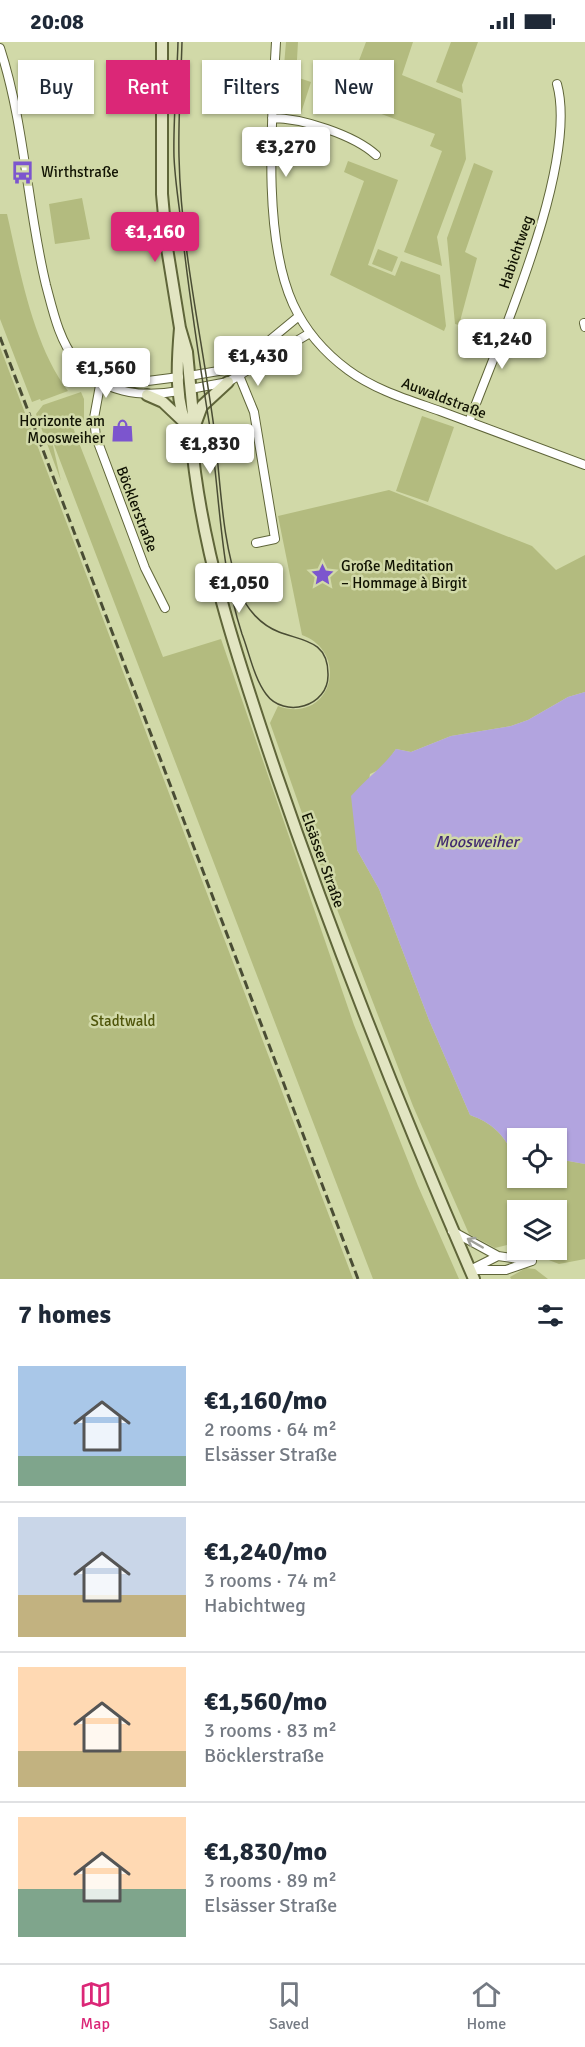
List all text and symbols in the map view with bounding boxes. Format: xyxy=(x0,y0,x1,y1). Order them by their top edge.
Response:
text: 20:08 xyxy=(30,8,84,35)
chip: Buy xyxy=(18,60,94,114)
chip: Rent xyxy=(106,60,190,114)
chip: Filters xyxy=(202,60,301,114)
chip: New xyxy=(313,60,394,114)
pin: €3,270 xyxy=(237,127,335,178)
text: €3,270 xyxy=(256,134,316,159)
bus stop icon: Wirthstraße xyxy=(10,159,36,185)
place label: Wirthstraße xyxy=(41,163,119,181)
pin: €1,160 xyxy=(106,212,204,263)
street label: Habichtweg xyxy=(495,213,537,291)
text: €1,160 xyxy=(125,219,185,244)
pin: €1,240 xyxy=(453,319,551,370)
text: €1,240 xyxy=(472,326,532,351)
pin: €1,430 xyxy=(209,336,307,387)
text: €1,430 xyxy=(228,343,288,368)
pin: €1,560 xyxy=(57,348,155,399)
text: €1,560 xyxy=(76,355,136,380)
street label: Auwaldstraße xyxy=(399,374,489,422)
place label: Horizonte am Moosweiher xyxy=(19,412,105,447)
shop icon: Horizonte am Moosweiher xyxy=(110,417,136,443)
pin: €1,830 xyxy=(161,424,259,475)
text: €1,830 xyxy=(180,431,240,456)
street label: Böcklerstraße xyxy=(112,464,162,554)
place label: Große Meditation – Hommage à Birgit xyxy=(341,557,467,592)
place icon: Große Meditation – Hommage à Birgit xyxy=(310,562,336,588)
pin: €1,050 xyxy=(190,563,288,614)
text: €1,050 xyxy=(209,570,269,595)
street label: Elsässer Straße xyxy=(297,810,349,910)
water label: Moosweiher xyxy=(436,832,521,852)
park label: Stadtwald xyxy=(91,1012,156,1030)
map controls xyxy=(507,1128,567,1260)
button: locate xyxy=(507,1128,567,1188)
button: layers xyxy=(507,1200,567,1260)
one-way arrow xyxy=(467,1237,484,1249)
text: 7 homes xyxy=(18,1299,111,1331)
icon: filters xyxy=(534,1299,567,1332)
text: €1,160/mo xyxy=(204,1385,327,1417)
icon: home xyxy=(66,1390,138,1462)
text: 2 rooms · 64 m² xyxy=(204,1417,337,1442)
text: Elsässer Straße xyxy=(204,1442,337,1467)
text: €1,240/mo xyxy=(204,1536,327,1568)
icon: home xyxy=(66,1541,138,1613)
text: 3 rooms · 74 m² xyxy=(204,1568,337,1593)
text: Habichtweg xyxy=(204,1593,306,1618)
text: €1,560/mo xyxy=(204,1686,327,1718)
icon: home xyxy=(66,1691,138,1763)
text: 3 rooms · 83 m² xyxy=(204,1718,337,1743)
text: Böcklerstraße xyxy=(204,1743,324,1768)
text: €1,830/mo xyxy=(204,1836,327,1868)
icon: home xyxy=(66,1841,138,1913)
text: 3 rooms · 89 m² xyxy=(204,1868,337,1893)
text: Elsässer Straße xyxy=(204,1893,337,1918)
tab: Map xyxy=(79,1978,112,2034)
tab: Saved xyxy=(269,1978,309,2034)
tab: Home xyxy=(466,1978,506,2034)

